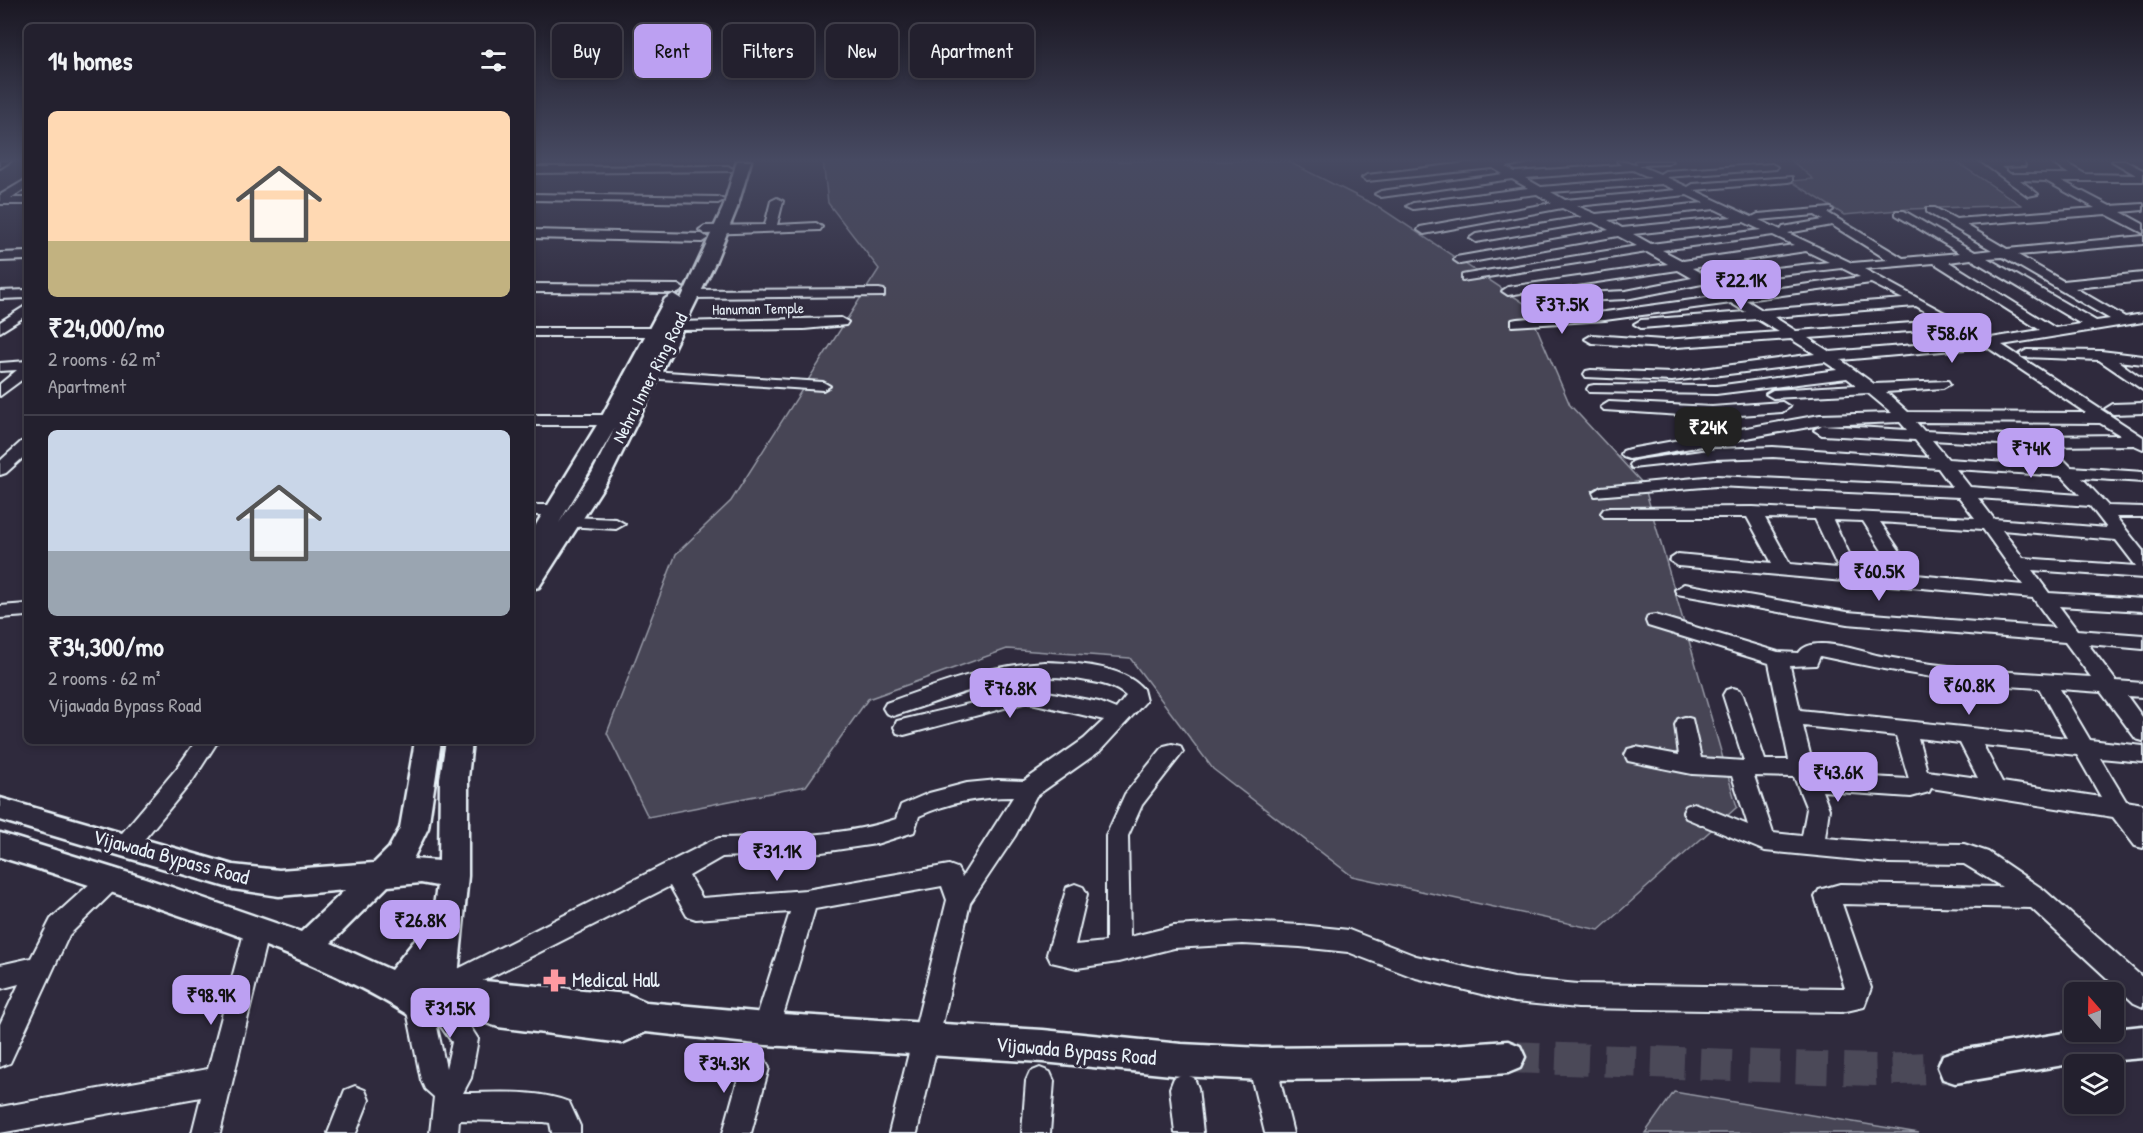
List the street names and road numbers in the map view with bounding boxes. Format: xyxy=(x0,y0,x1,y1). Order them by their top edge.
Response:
street label: Hanuman Temple xyxy=(712,297,804,320)
street label: Nehru Inner Ring Road xyxy=(606,308,693,447)
street label: Vijawada Bypass Road xyxy=(90,822,253,891)
street label: Vijawada Bypass Road xyxy=(995,1029,1158,1072)

